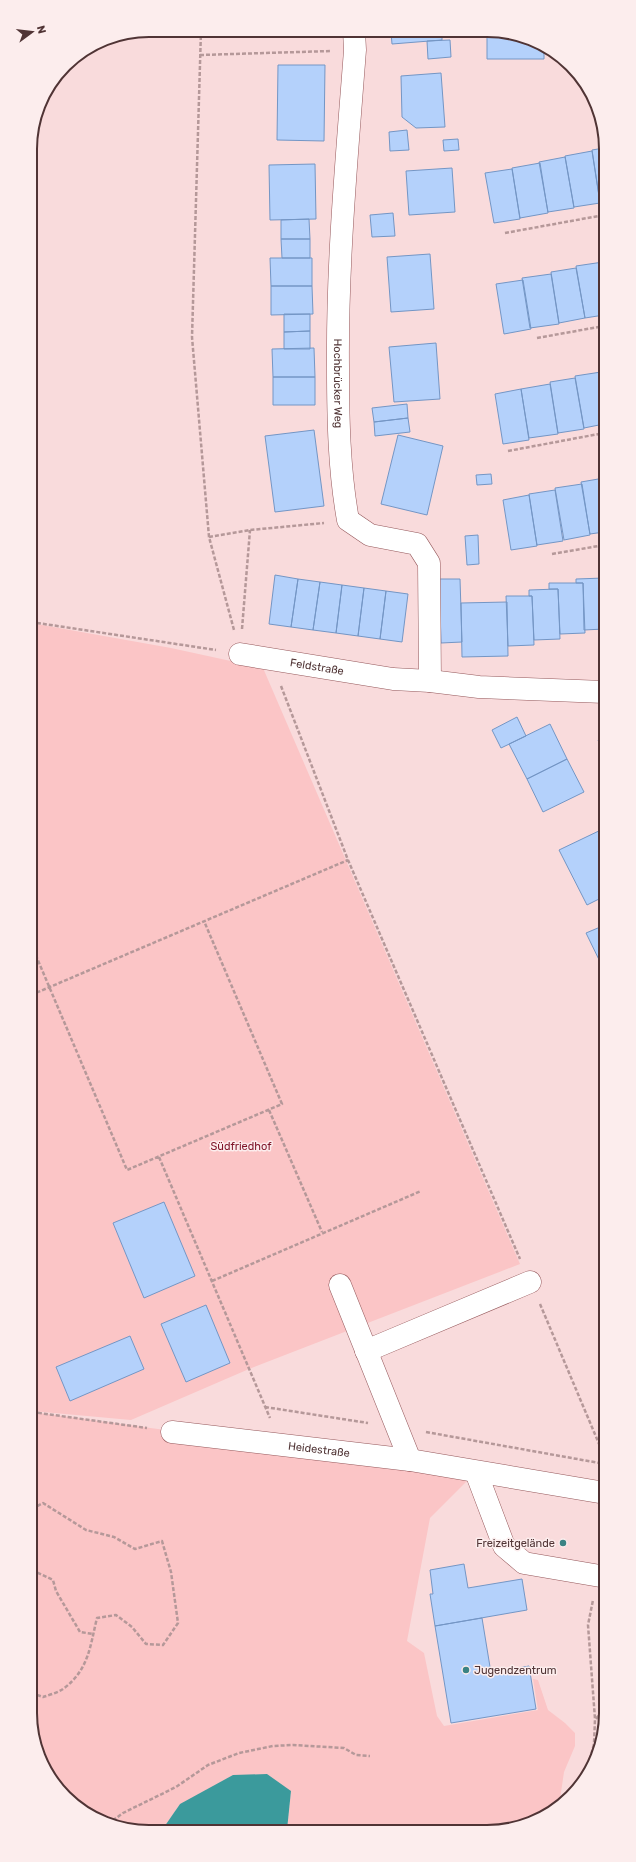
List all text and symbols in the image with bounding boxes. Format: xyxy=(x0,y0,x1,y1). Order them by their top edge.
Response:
north arrow xyxy=(12,12,52,52)
text: N xyxy=(34,24,49,35)
street label: Hochbrücker Weg xyxy=(331,338,345,429)
street label: Feldstraße xyxy=(289,656,345,678)
park label: Südfriedhof xyxy=(211,1140,272,1153)
street label: Heidestraße xyxy=(287,1440,351,1460)
place label: Freizeitgelände xyxy=(476,1537,555,1550)
marker: Freizeitgelände xyxy=(558,1538,568,1548)
place label: Jugendzentrum xyxy=(474,1664,557,1677)
marker: Jugendzentrum xyxy=(461,1665,471,1675)

